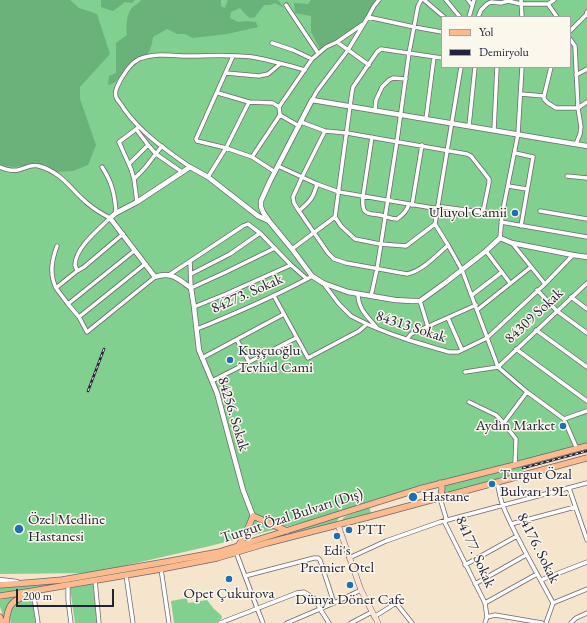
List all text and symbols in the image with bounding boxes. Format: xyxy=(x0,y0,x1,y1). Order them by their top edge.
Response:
legend xyxy=(441,16,571,68)
text: Yol xyxy=(479,24,493,40)
text: Demiryolu xyxy=(479,44,529,60)
place label: Uluyol Camii xyxy=(429,204,507,222)
marker: Uluyol Camii xyxy=(510,208,520,218)
street label: 84273. Sokak xyxy=(208,270,286,318)
street label: 84309 Sokak xyxy=(501,284,567,348)
street label: 84313 Sokak xyxy=(373,307,449,347)
place label: Kuşçuoğlu Tevhid Cami xyxy=(238,342,313,377)
marker: Kuşçuoğlu Tevhid Cami xyxy=(225,355,235,365)
street label: 84256. Sokak xyxy=(213,375,253,453)
place label: Aydın Market xyxy=(475,417,555,435)
marker: Aydın Market xyxy=(558,421,568,431)
place label: Turgut Özal Bulvarı 19L xyxy=(500,466,572,501)
marker: Turgut Özal Bulvarı 19L xyxy=(487,479,497,489)
street label: Turgut Özal Bulvarı (Dış) xyxy=(219,485,365,547)
place label: Hastane xyxy=(422,488,469,506)
marker: Hastane xyxy=(407,491,419,503)
street label: 84176. Sokak xyxy=(513,510,563,586)
place label: Özel Medline Hastanesi xyxy=(28,511,105,546)
street label: 84177. Sokak xyxy=(451,513,499,591)
place label: PTT xyxy=(357,521,385,539)
marker: Özel Medline Hastanesi xyxy=(13,523,25,535)
marker: PTT xyxy=(344,525,354,535)
marker: Edi's Premier Otel xyxy=(332,531,342,541)
place label: Edi's Premier Otel xyxy=(300,542,374,577)
marker: Opet Çukurova xyxy=(224,574,234,584)
marker: Dünya Döner Cafe xyxy=(345,580,355,590)
scale bar xyxy=(18,581,116,607)
place label: Opet Çukurova xyxy=(184,585,274,603)
text: 200 m xyxy=(23,588,52,604)
place label: Dünya Döner Cafe xyxy=(295,591,405,609)

